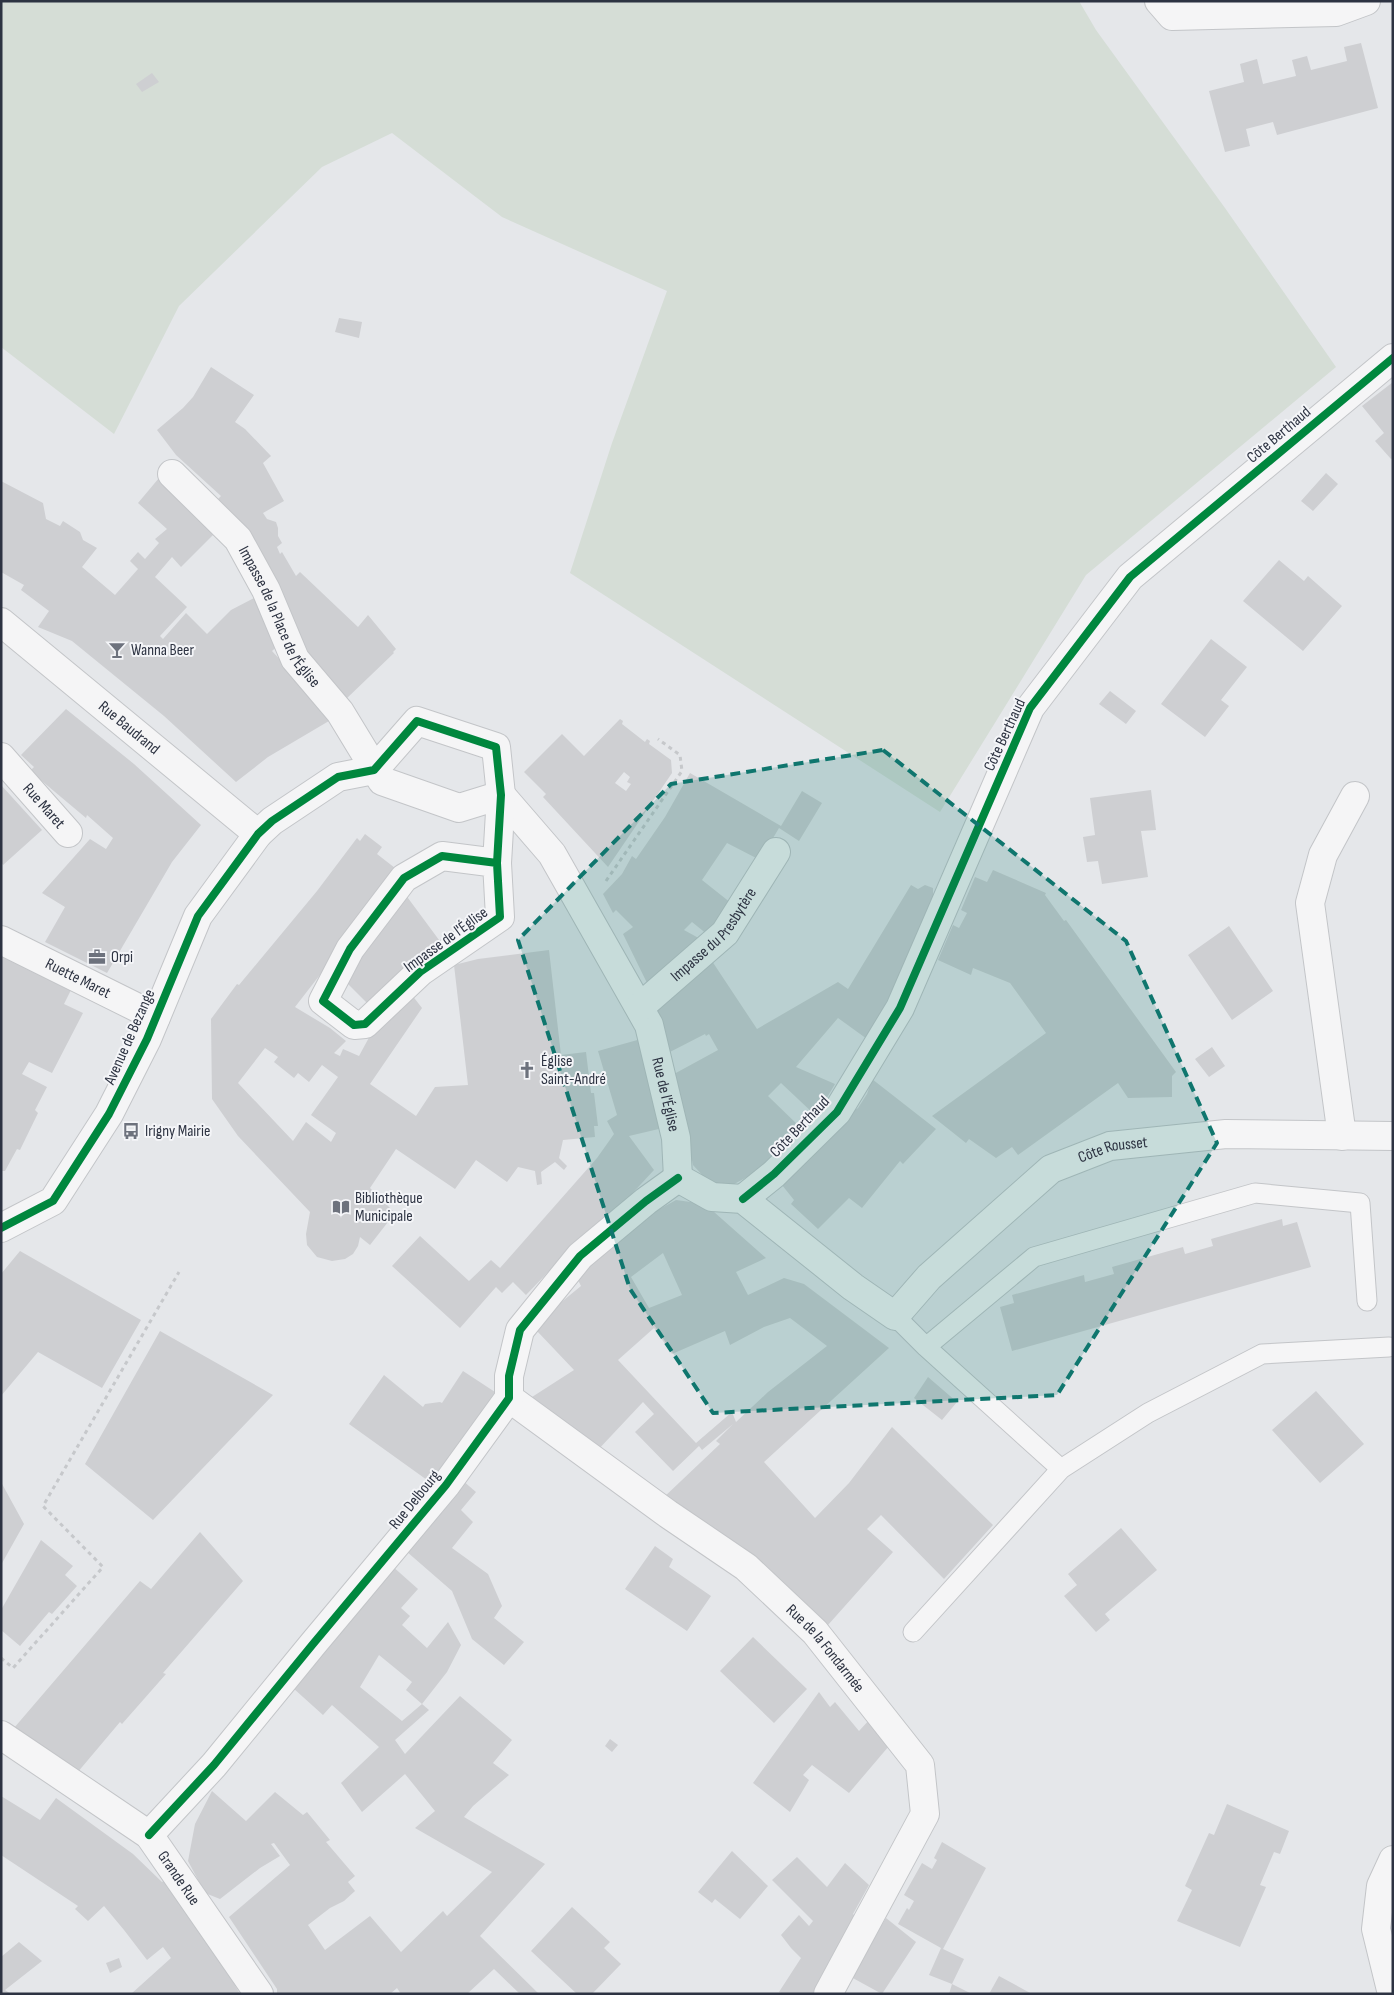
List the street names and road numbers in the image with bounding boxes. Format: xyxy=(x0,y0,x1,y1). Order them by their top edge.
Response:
street label: Côte Berthaud xyxy=(1243,403,1315,467)
street label: Impasse de la Place de l'Église xyxy=(234,543,324,691)
street label: Côte Berthaud xyxy=(980,696,1030,774)
street label: Rue Baudrand xyxy=(95,697,164,758)
street label: Rue Maret xyxy=(19,779,69,833)
street label: Impasse du Presbytère xyxy=(667,884,761,985)
street label: Impasse de l'Église xyxy=(400,903,492,977)
street label: Ruette Maret xyxy=(42,954,114,1002)
street label: Avenue de Bezange xyxy=(100,986,159,1089)
street label: Rue de l'Église xyxy=(648,1055,684,1133)
street label: Côte Berthaud xyxy=(766,1092,834,1162)
street label: Côte Rousset xyxy=(1075,1133,1149,1167)
street label: Rue Delbourg xyxy=(385,1466,445,1534)
street label: Rue de la Fondarmée xyxy=(782,1600,868,1696)
street label: Grande Rue xyxy=(153,1847,204,1909)

